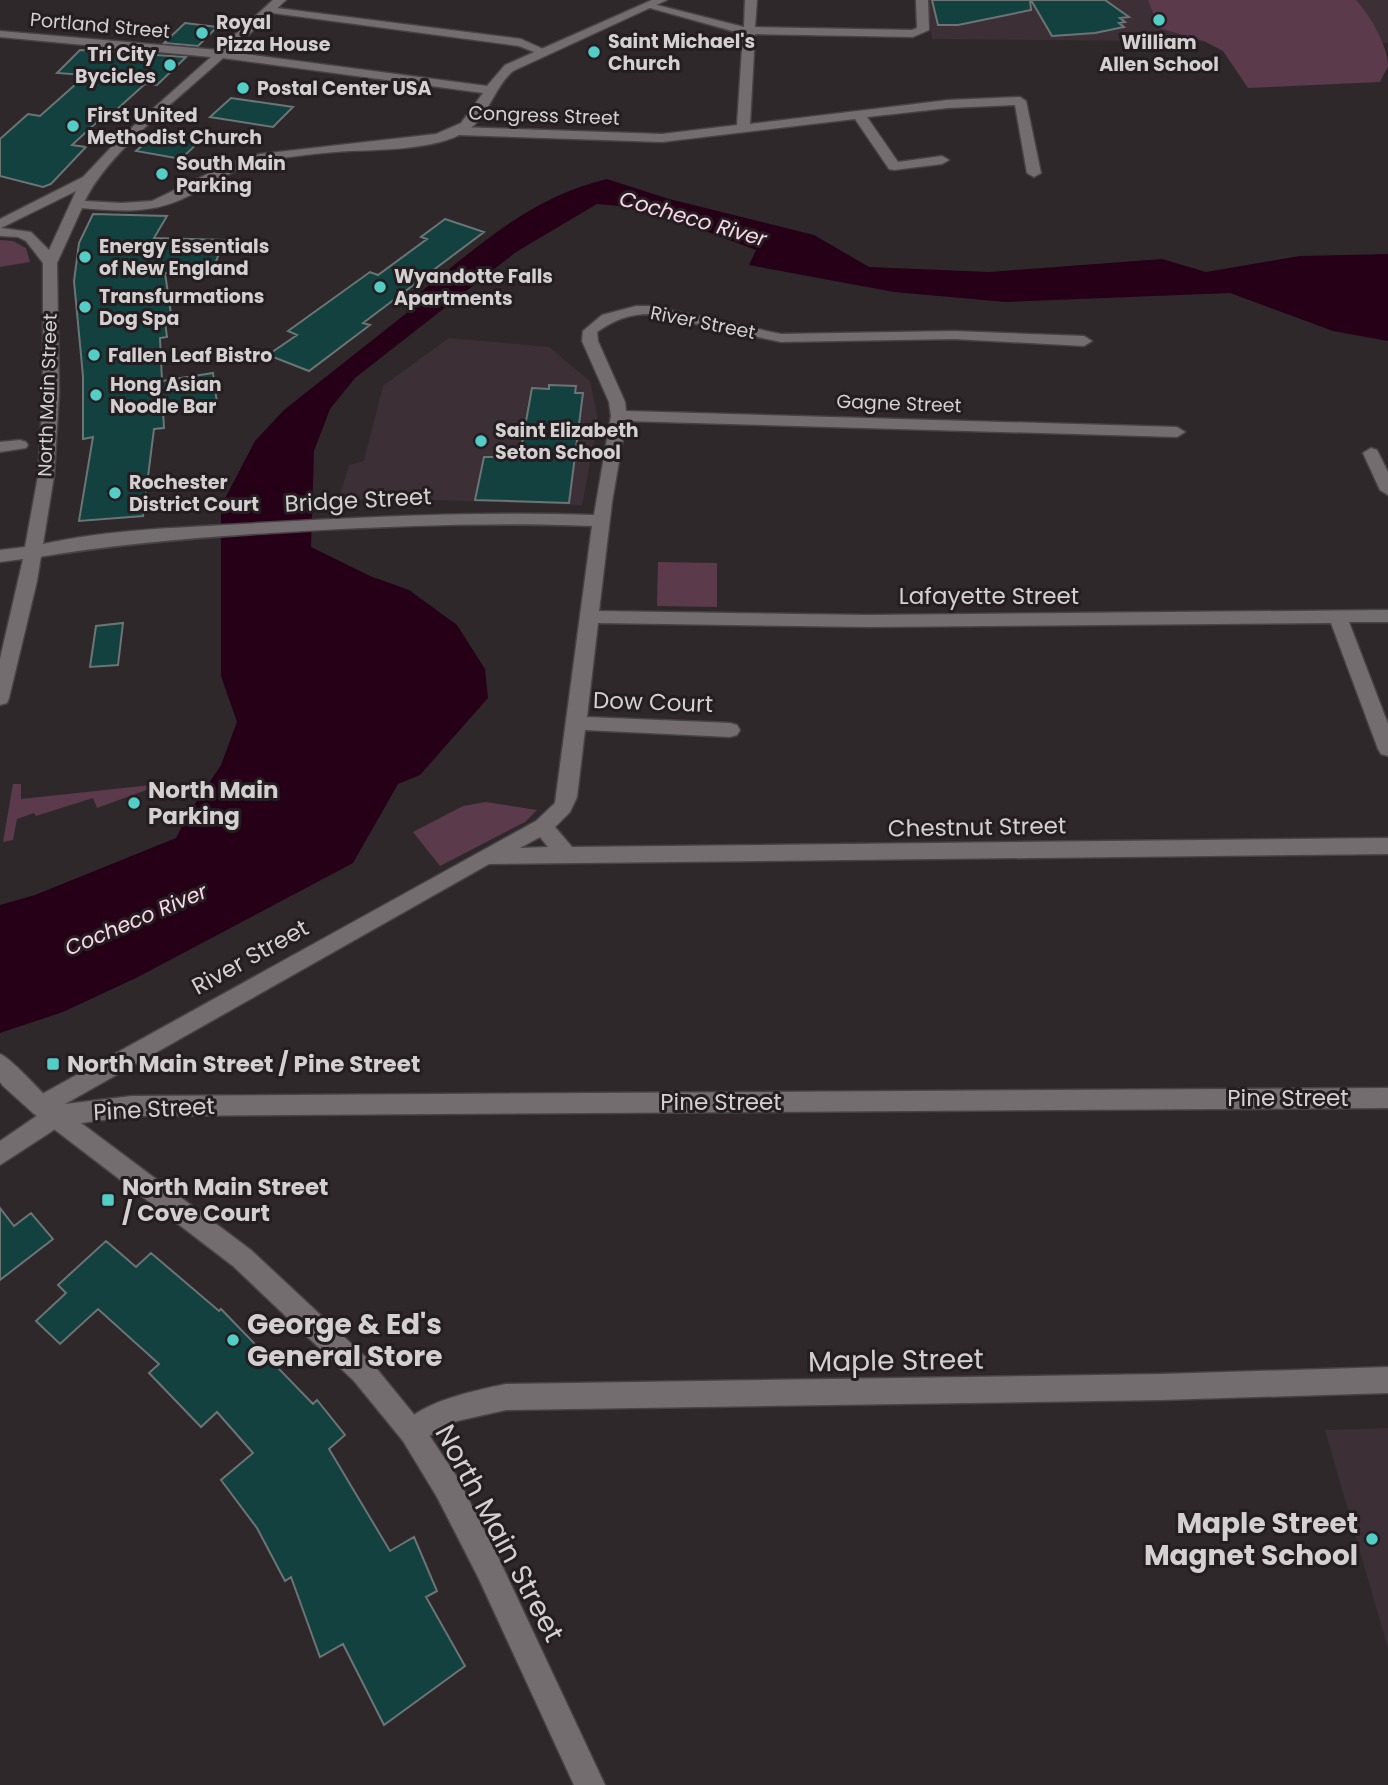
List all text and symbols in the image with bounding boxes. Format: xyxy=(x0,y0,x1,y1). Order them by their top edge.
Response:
street label: Portland Street xyxy=(29,6,171,45)
place label: Royal Pizza House xyxy=(216,9,331,58)
marker: William Allen School xyxy=(1151,12,1167,28)
marker: Royal Pizza House xyxy=(194,25,210,41)
place label: Saint Michael's Church xyxy=(608,28,755,77)
place label: William Allen School xyxy=(1099,29,1219,78)
place label: Tri City Bycicles xyxy=(75,41,157,90)
marker: Saint Michael's Church xyxy=(586,44,602,60)
marker: Tri City Bycicles xyxy=(162,57,178,73)
place label: Postal Center USA xyxy=(257,75,431,102)
marker: Postal Center USA xyxy=(235,80,251,96)
street label: Congress Street xyxy=(468,99,620,132)
place label: First United Methodist Church xyxy=(87,102,262,151)
marker: First United Methodist Church xyxy=(65,118,81,134)
place label: South Main Parking xyxy=(176,150,286,199)
marker: South Main Parking xyxy=(154,166,170,182)
water label: Cocheco River xyxy=(616,184,771,254)
place label: Energy Essentials of New England xyxy=(99,233,269,282)
marker: Energy Essentials of New England xyxy=(77,249,93,265)
place label: Wyandotte Falls Apartments xyxy=(394,263,553,312)
marker: Wyandotte Falls Apartments xyxy=(372,279,388,295)
place label: Transfurmations Dog Spa xyxy=(99,283,264,332)
marker: Transfurmations Dog Spa xyxy=(77,299,93,315)
street label: River Street xyxy=(648,299,758,346)
street label: North Main Street xyxy=(31,313,64,477)
place label: Fallen Leaf Bistro xyxy=(108,342,272,369)
marker: Fallen Leaf Bistro xyxy=(86,347,102,363)
place label: Hong Asian Noodle Bar xyxy=(110,371,222,420)
marker: Hong Asian Noodle Bar xyxy=(88,387,104,403)
street label: Gagne Street xyxy=(836,388,962,419)
place label: Saint Elizabeth Seton School xyxy=(495,417,639,466)
marker: Saint Elizabeth Seton School xyxy=(473,433,489,449)
place label: Rochester District Court xyxy=(129,469,259,518)
street label: Bridge Street xyxy=(284,480,432,520)
marker: Rochester District Court xyxy=(107,485,123,501)
street label: Lafayette Street xyxy=(899,580,1079,612)
street label: Dow Court xyxy=(592,684,714,720)
place label: North Main Parking xyxy=(148,774,279,832)
marker: North Main Parking xyxy=(126,795,142,811)
street label: Chestnut Street xyxy=(888,809,1066,845)
water label: Cocheco River xyxy=(60,876,212,963)
street label: River Street xyxy=(186,912,314,1002)
place label: North Main Street / Pine Street xyxy=(67,1048,420,1080)
marker: North Main Street / Pine Street xyxy=(45,1056,61,1072)
street label: Pine Street xyxy=(1227,1082,1349,1114)
street label: Pine Street xyxy=(660,1086,782,1118)
street label: Pine Street xyxy=(93,1090,215,1128)
place label: North Main Street / Cove Court xyxy=(122,1171,328,1229)
marker: North Main Street / Cove Court xyxy=(100,1192,116,1208)
place label: George & Ed's General Store xyxy=(247,1305,443,1376)
marker: George & Ed's General Store xyxy=(225,1332,241,1348)
street label: Maple Street xyxy=(808,1339,984,1382)
street label: North Main Street xyxy=(426,1418,573,1649)
place label: Maple Street Magnet School xyxy=(1144,1504,1358,1575)
marker: Maple Street Magnet School xyxy=(1364,1531,1380,1547)

